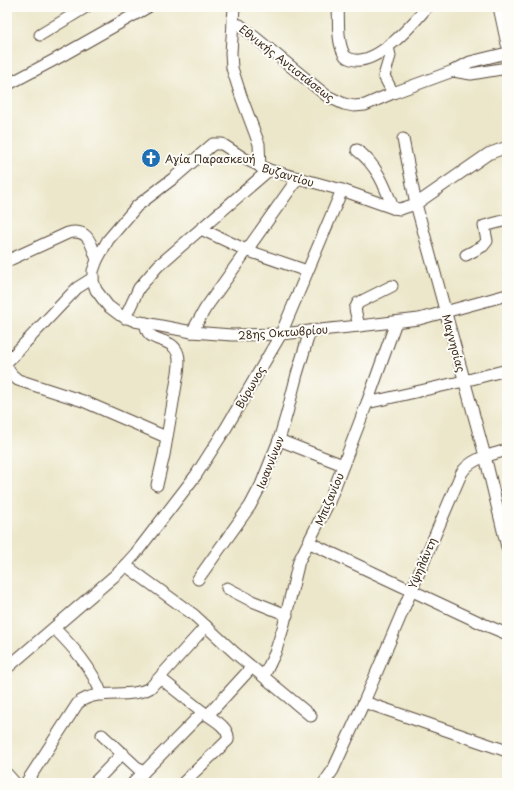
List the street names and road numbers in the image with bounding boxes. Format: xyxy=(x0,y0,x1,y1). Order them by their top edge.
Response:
street label: Εθνικής Αντιστάσεως xyxy=(236,20,339,106)
street label: Βυζαντίου xyxy=(260,159,316,191)
street label: Μαγνησίας xyxy=(438,312,470,374)
street label: 28ης Οκτωβρίου xyxy=(237,320,329,344)
street label: Βύρωνος xyxy=(231,362,269,411)
street label: Ιωαννίνων xyxy=(252,433,288,491)
street label: Μπιζανίου xyxy=(310,470,348,528)
street label: Υψηλάντη xyxy=(404,535,440,591)

